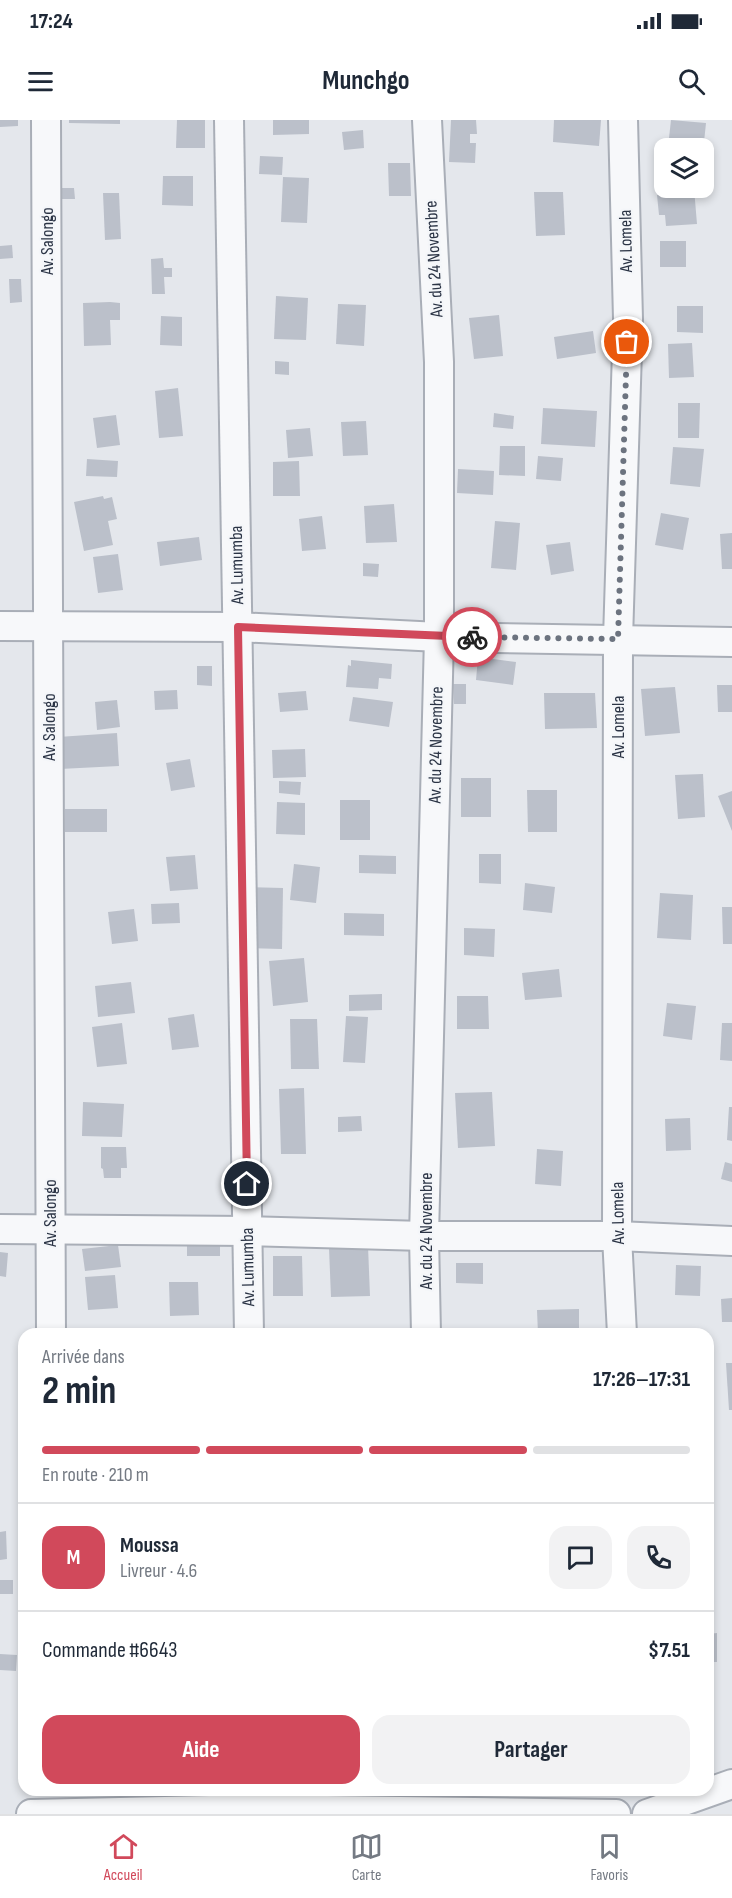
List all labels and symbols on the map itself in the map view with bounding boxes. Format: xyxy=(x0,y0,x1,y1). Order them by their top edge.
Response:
street label: Av. du 24 Novembre xyxy=(420,200,448,319)
street label: Av. Salongo xyxy=(37,207,58,276)
street label: Av. Lomela xyxy=(615,209,637,274)
pin xyxy=(601,316,652,367)
street label: Av. Lumumba xyxy=(226,525,248,606)
courier xyxy=(442,607,502,667)
street label: Av. du 24 Novembre xyxy=(424,686,448,805)
street label: Av. Salongo xyxy=(39,693,60,762)
street label: Av. Lomela xyxy=(608,696,629,759)
pin xyxy=(221,1158,272,1209)
street label: Av. du 24 Novembre xyxy=(416,1173,437,1290)
street label: Av. Salongo xyxy=(40,1179,61,1248)
street label: Av. Lomela xyxy=(607,1181,629,1246)
street label: Av. Lumumba xyxy=(237,1227,259,1308)

